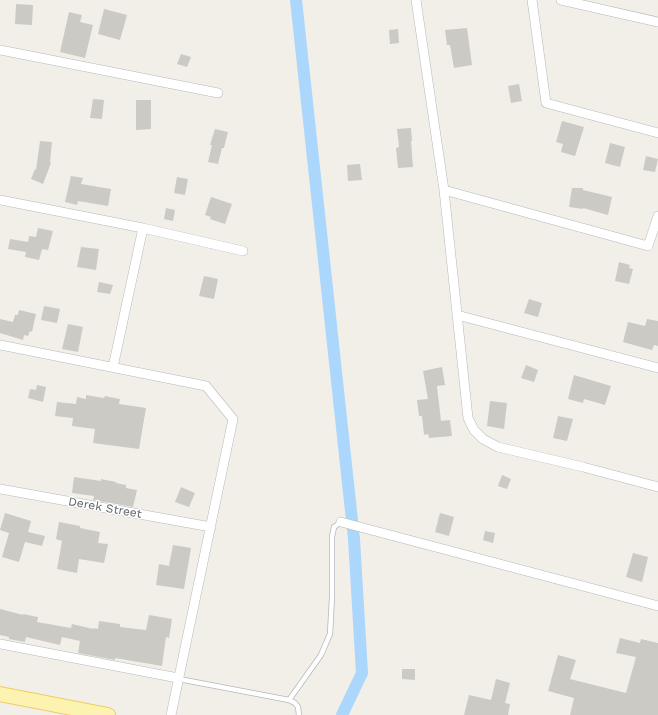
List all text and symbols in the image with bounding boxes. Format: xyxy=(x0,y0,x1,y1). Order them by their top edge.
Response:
street label: Derek Street xyxy=(67,494,143,522)

